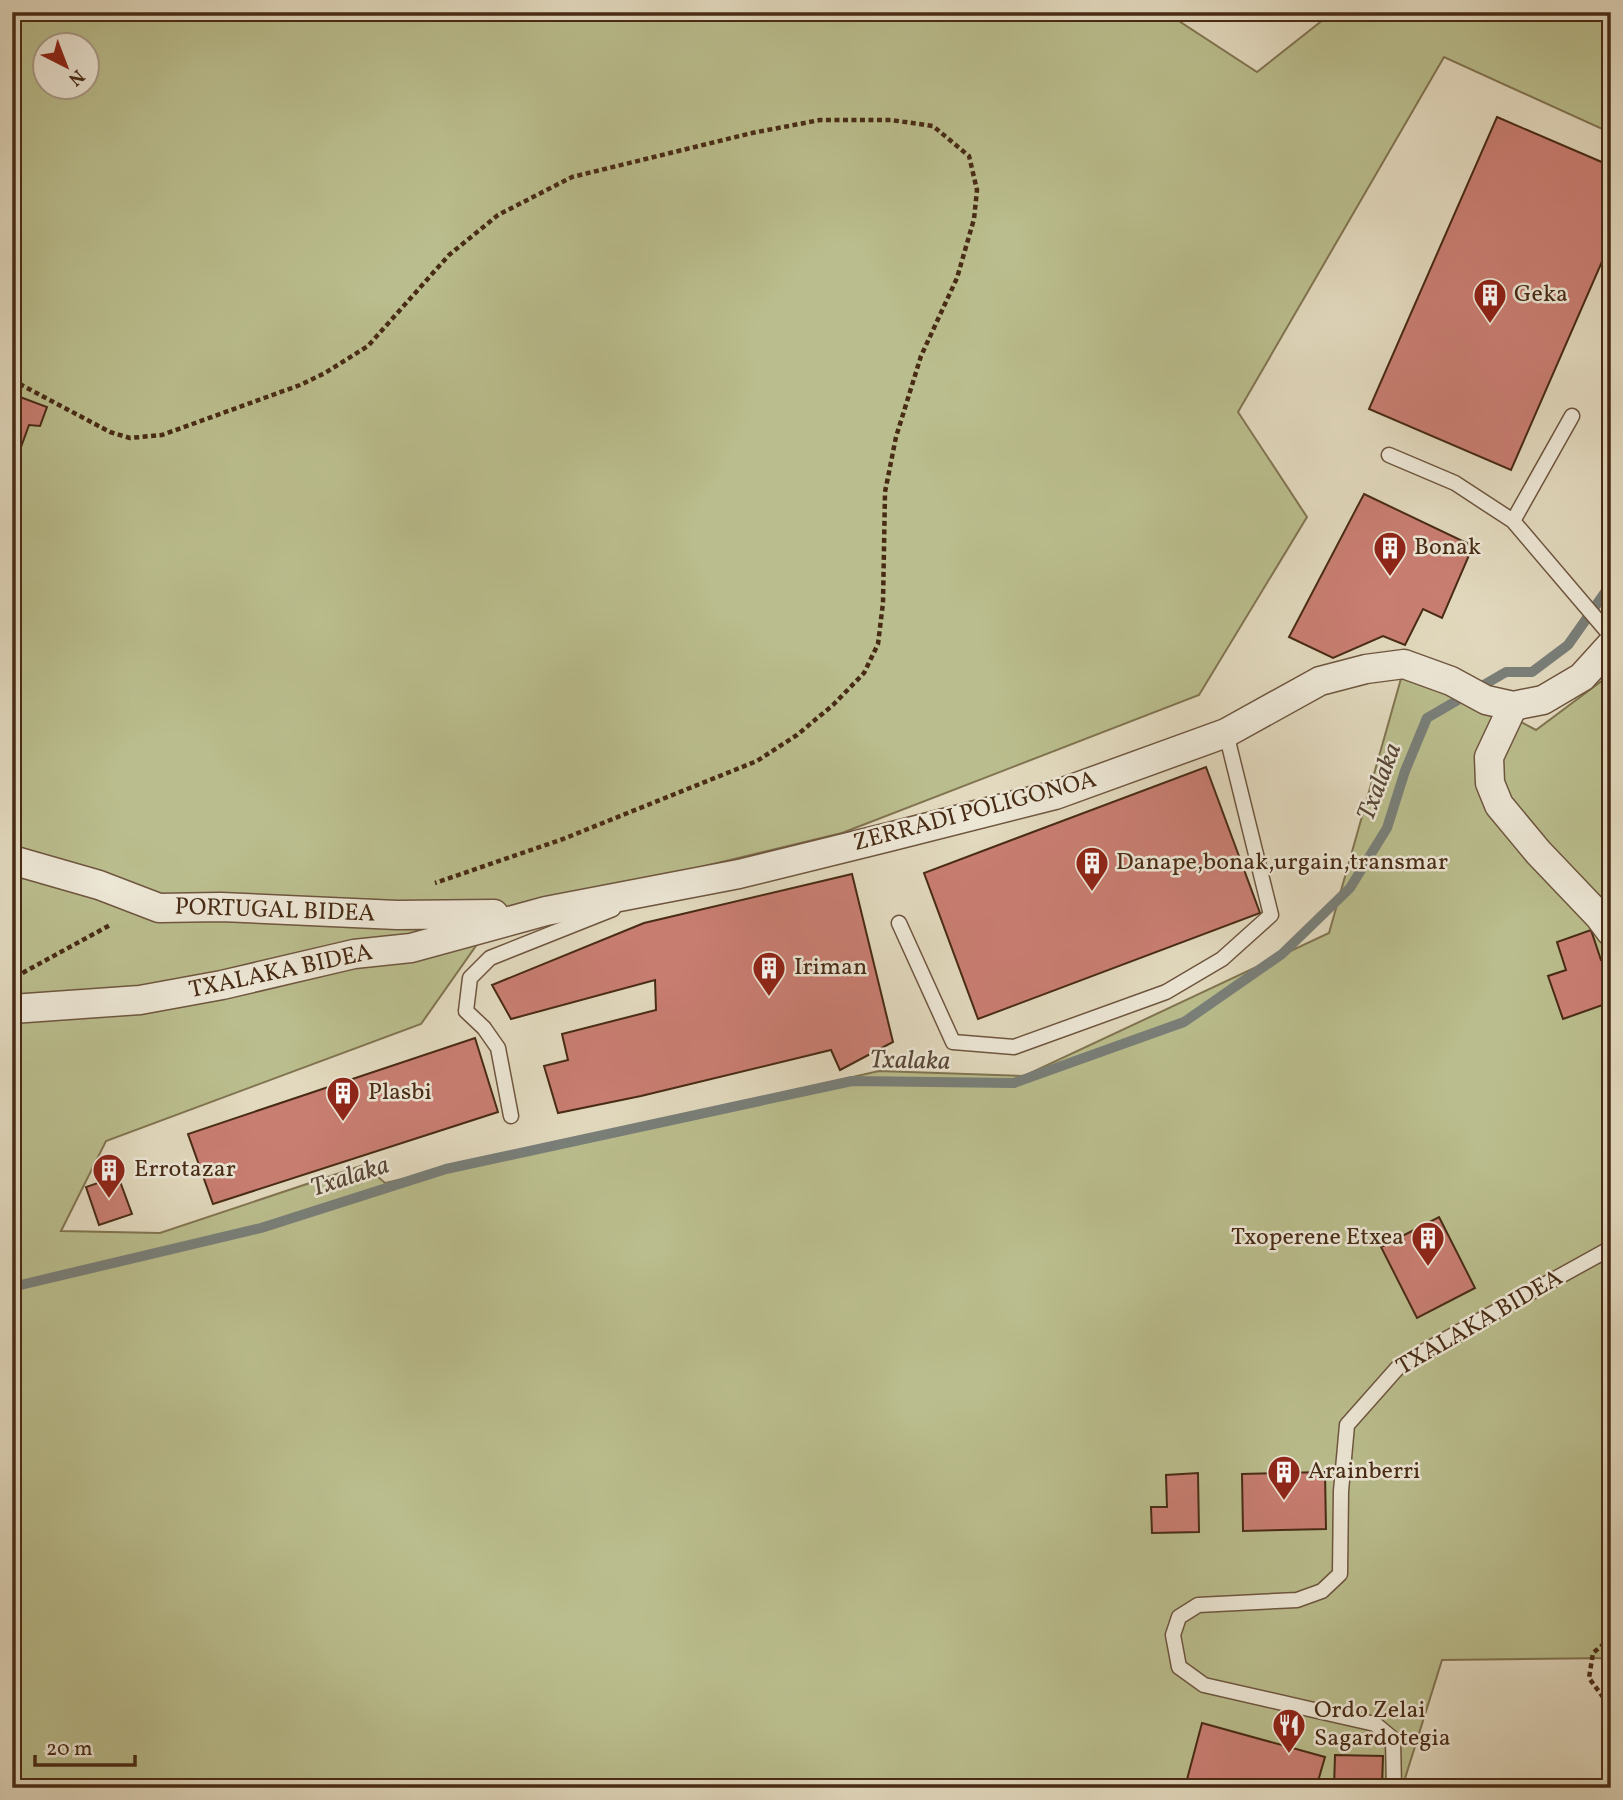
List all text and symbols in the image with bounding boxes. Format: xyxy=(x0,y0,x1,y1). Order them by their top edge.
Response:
north arrow xyxy=(32,32,102,102)
text: N xyxy=(62,63,90,92)
building icon: Geka xyxy=(1471,276,1509,325)
place label: Geka xyxy=(1514,278,1568,312)
building icon: Bonak xyxy=(1371,529,1409,578)
place label: Bonak xyxy=(1414,531,1481,565)
water label: Txalaka xyxy=(1349,738,1411,826)
street label: ZERRADI POLIGONOA xyxy=(850,763,1100,861)
building icon: Danape,bonak,urgain,transmar xyxy=(1073,844,1111,893)
place label: Danape,bonak,urgain,transmar xyxy=(1116,846,1448,880)
street label: PORTUGAL BIDEA xyxy=(174,891,376,931)
street label: TXALAKA BIDEA xyxy=(186,936,376,1008)
building icon: Iriman xyxy=(750,949,788,998)
place label: Iriman xyxy=(794,951,867,985)
water label: Txalaka xyxy=(869,1042,951,1080)
building icon: Plasbi xyxy=(324,1074,362,1123)
place label: Plasbi xyxy=(368,1076,432,1110)
water label: Txalaka xyxy=(306,1147,394,1207)
building icon: Errotazar xyxy=(90,1151,128,1200)
place label: Errotazar xyxy=(134,1153,236,1187)
building icon: Txoperene Etxea xyxy=(1409,1219,1447,1268)
place label: Txoperene Etxea xyxy=(1231,1221,1404,1255)
street label: TXALAKA BIDEA xyxy=(1391,1262,1569,1384)
building icon: Arainberri xyxy=(1265,1453,1303,1502)
place label: Arainberri xyxy=(1308,1455,1420,1489)
place label: Ordo Zelai Sagardotegia xyxy=(1314,1694,1451,1756)
restaurant icon: Ordo Zelai Sagardotegia xyxy=(1270,1706,1308,1755)
scale bar xyxy=(35,1723,135,1767)
text: 20 m xyxy=(46,1735,92,1764)

